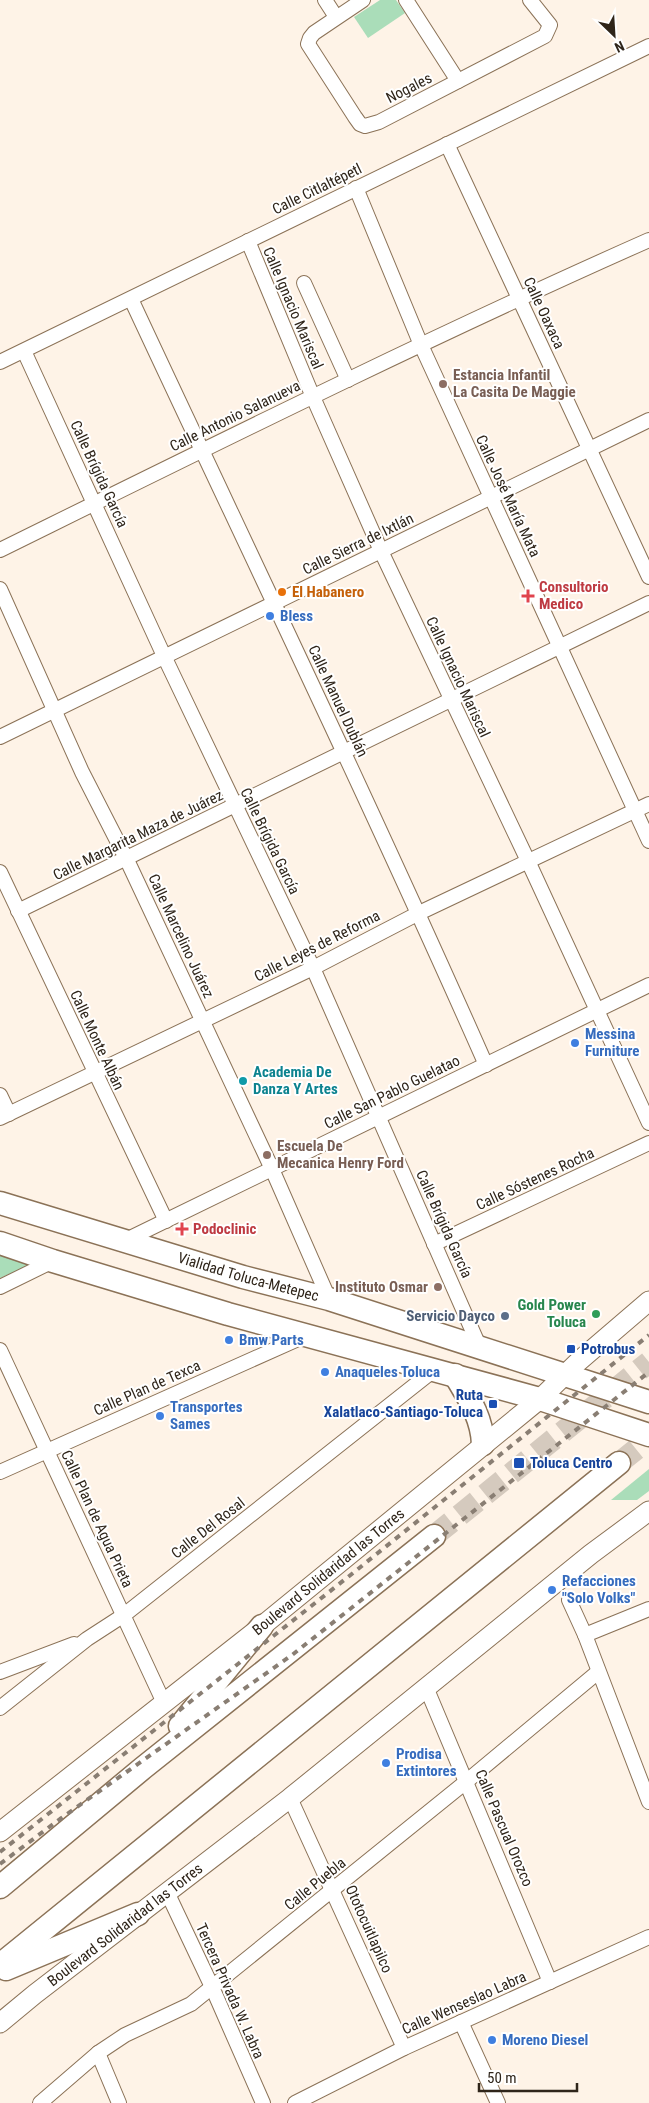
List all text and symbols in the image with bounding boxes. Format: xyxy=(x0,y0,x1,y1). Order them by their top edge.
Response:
north arrow xyxy=(589,10,639,60)
text: N xyxy=(612,38,627,56)
street label: Nogales xyxy=(383,69,435,107)
street label: Calle Citlaltépetl xyxy=(269,160,365,218)
street label: Calle Ignacio Mariscal xyxy=(259,244,327,372)
street label: Calle Oaxaca xyxy=(520,274,568,352)
place label: Estancia Infantil La Casita De Maggie xyxy=(453,366,576,401)
street label: Calle Antonio Salanueva xyxy=(167,377,303,455)
marker: Estancia Infantil La Casita De Maggie xyxy=(437,378,449,390)
street label: Calle Brígida García xyxy=(66,417,132,531)
street label: Calle José María Mata xyxy=(472,432,544,560)
street label: Calle Sierra de Ixtlán xyxy=(300,509,416,579)
place label: Consultorio Medico xyxy=(539,578,608,613)
place label: El Habanero xyxy=(292,583,364,601)
marker: El Habanero xyxy=(276,586,288,598)
marker: Consultorio Medico xyxy=(521,589,535,603)
place label: Bless xyxy=(280,607,313,625)
marker: Bless xyxy=(264,610,276,622)
street label: Calle Ignacio Mariscal xyxy=(422,614,494,740)
street label: Calle Manuel Dublán xyxy=(304,642,372,760)
street label: Calle Brígida García xyxy=(236,785,304,897)
street label: Calle Margarita Maza de Juárez xyxy=(50,786,226,884)
street label: Calle Marcelino Juárez xyxy=(144,871,218,1001)
street label: Calle Leyes de Reforma xyxy=(251,906,383,986)
street label: Calle Monte Albán xyxy=(66,987,128,1093)
place label: Messina Furniture xyxy=(585,1025,639,1060)
marker: Messina Furniture xyxy=(569,1037,581,1049)
street label: Calle San Pablo Guelatao xyxy=(321,1051,463,1133)
place label: Academia De Danza Y Artes xyxy=(253,1063,338,1098)
marker: Academia De Danza Y Artes xyxy=(237,1075,249,1087)
place label: Escuela De Mecanica Henry Ford xyxy=(277,1137,404,1172)
street label: Calle Sóstenes Rocha xyxy=(473,1144,597,1214)
marker: Escuela De Mecanica Henry Ford xyxy=(261,1149,273,1161)
street label: Calle Brígida García xyxy=(412,1167,476,1281)
place label: Podoclinic xyxy=(193,1220,256,1238)
marker: Podoclinic xyxy=(175,1222,189,1236)
street label: Vialidad Toluca-Metepec xyxy=(175,1249,321,1305)
place label: Instituto Osmar xyxy=(335,1278,428,1296)
marker: Instituto Osmar xyxy=(432,1281,444,1293)
place label: Gold Power Toluca xyxy=(518,1296,586,1331)
place label: Servicio Dayco xyxy=(406,1307,495,1325)
marker: Gold Power Toluca xyxy=(590,1308,602,1320)
marker: Servicio Dayco xyxy=(499,1310,511,1322)
place label: Bmw Parts xyxy=(239,1331,304,1349)
marker: Bmw Parts xyxy=(223,1334,235,1346)
place label: Potrobus xyxy=(581,1340,635,1358)
marker: Potrobus xyxy=(565,1343,577,1355)
street label: Calle Plan de Texca xyxy=(91,1356,203,1420)
place label: Anaqueles Toluca xyxy=(335,1363,440,1381)
marker: Anaqueles Toluca xyxy=(319,1366,331,1378)
place label: Ruta Xalatlaco-Santiago-Toluca xyxy=(324,1386,483,1421)
place label: Transportes Sames xyxy=(170,1398,243,1433)
marker: Ruta Xalatlaco-Santiago-Toluca xyxy=(487,1398,499,1410)
marker: Transportes Sames xyxy=(154,1410,166,1422)
street label: Calle Plan de Agua Prieta xyxy=(57,1447,137,1591)
place label: Toluca Centro xyxy=(530,1454,613,1472)
marker: Toluca Centro xyxy=(512,1456,526,1470)
street label: Calle Del Rosal xyxy=(168,1494,248,1562)
street label: Boulevard Solidaridad las Torres xyxy=(249,1504,408,1639)
place label: Refacciones "Solo Volks" xyxy=(562,1572,636,1607)
marker: Refacciones "Solo Volks" xyxy=(546,1584,558,1596)
place label: Prodisa Extintores xyxy=(396,1745,457,1780)
marker: Prodisa Extintores xyxy=(380,1757,392,1769)
street label: Calle Pascual Orozco xyxy=(471,1767,537,1889)
street label: Calle Puebla xyxy=(281,1854,349,1914)
street label: Boulevard Solidaridad las Torres xyxy=(44,1859,206,1990)
street label: Ototocuitlapilco xyxy=(342,1882,396,1976)
street label: Tercera Privada W. Labra xyxy=(192,1920,268,2062)
street label: Calle Wenseslao Labra xyxy=(399,1968,529,2038)
place label: Moreno Diesel xyxy=(502,2031,588,2049)
marker: Moreno Diesel xyxy=(486,2034,498,2046)
scale bar xyxy=(479,2060,576,2092)
text: 50 m xyxy=(487,2069,517,2087)

